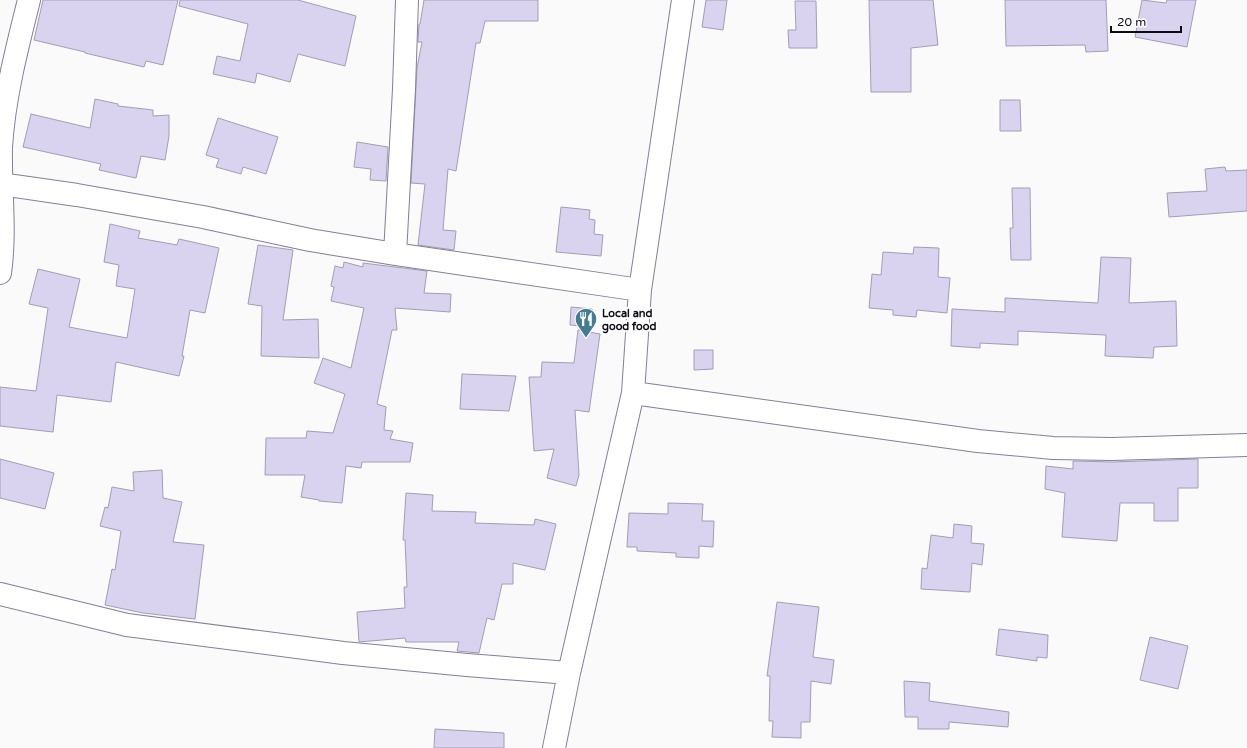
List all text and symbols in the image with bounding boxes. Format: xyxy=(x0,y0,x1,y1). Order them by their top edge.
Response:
scale bar xyxy=(1111,8,1181,34)
text: 20 m xyxy=(1117,15,1146,29)
restaurant icon: Local and good food xyxy=(573,306,599,339)
place label: Local and good food xyxy=(602,307,656,334)

